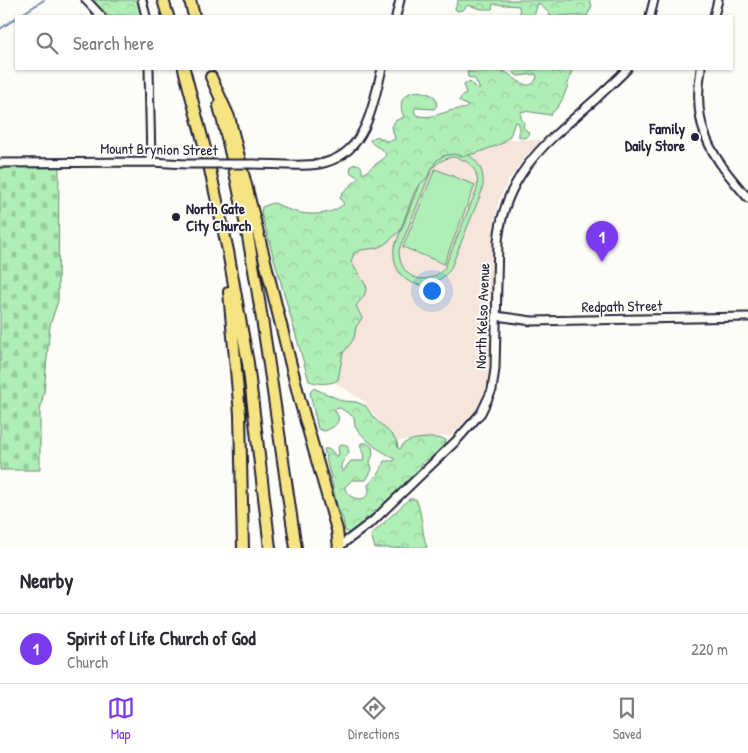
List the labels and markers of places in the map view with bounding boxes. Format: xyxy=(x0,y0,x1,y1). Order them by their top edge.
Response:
place label: Family Daily Store xyxy=(625,118,686,157)
marker: Family Daily Store xyxy=(689,131,701,143)
place label: North Gate City Church xyxy=(186,198,252,237)
marker: North Gate City Church xyxy=(170,211,182,223)
pin: 1 xyxy=(586,221,618,262)

